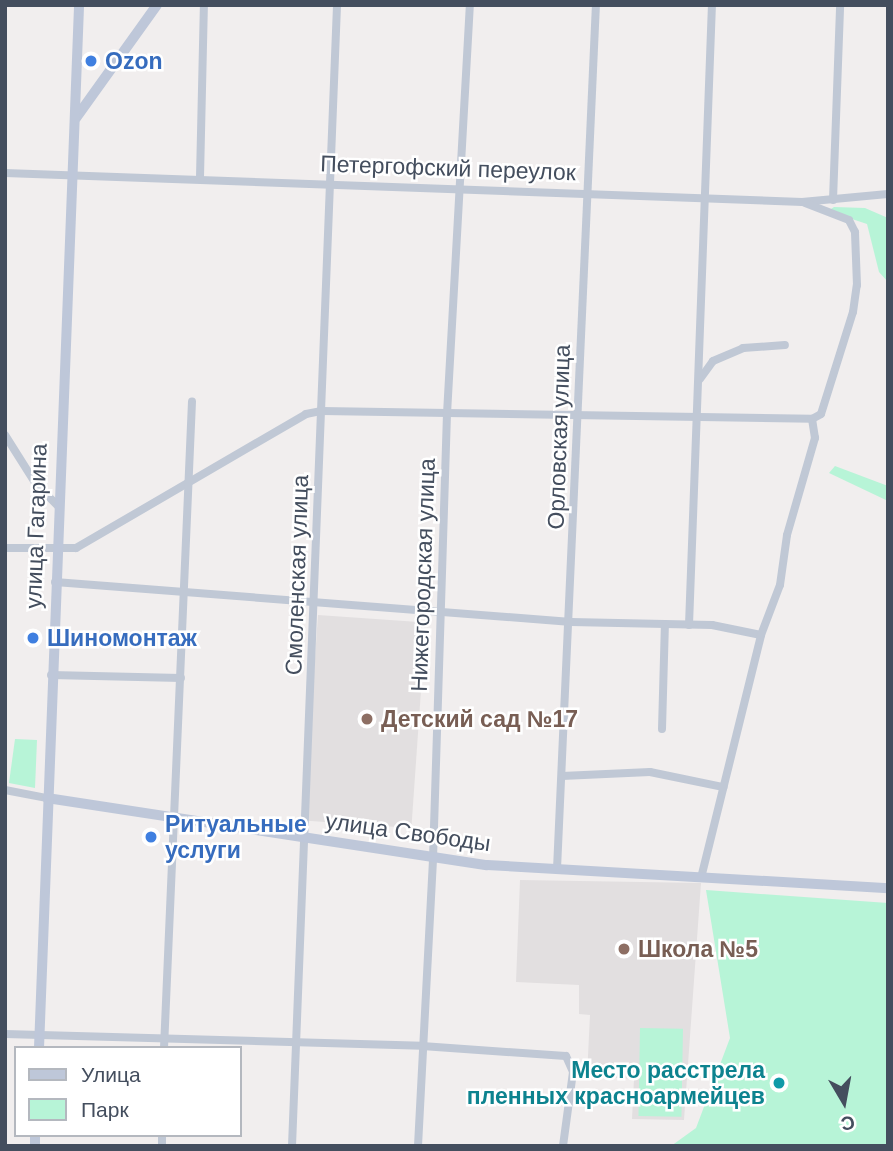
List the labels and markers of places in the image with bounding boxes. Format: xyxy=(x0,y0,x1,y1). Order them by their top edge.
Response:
place label: Ozon xyxy=(105,47,162,75)
marker: Ozon xyxy=(83,53,99,69)
place label: Шиномонтаж xyxy=(47,624,197,652)
marker: Шиномонтаж xyxy=(25,630,41,646)
place label: Детский сад №17 xyxy=(381,705,578,733)
marker: Детский сад №17 xyxy=(359,711,375,727)
place label: Ритуальные услуги xyxy=(165,810,307,864)
marker: Ритуальные услуги xyxy=(143,829,159,845)
place label: Школа №5 xyxy=(638,935,758,963)
marker: Школа №5 xyxy=(616,941,632,957)
place label: Место расстрела пленных красноармейцев xyxy=(467,1056,765,1110)
marker: Место расстрела пленных красноармейцев xyxy=(771,1075,787,1091)

